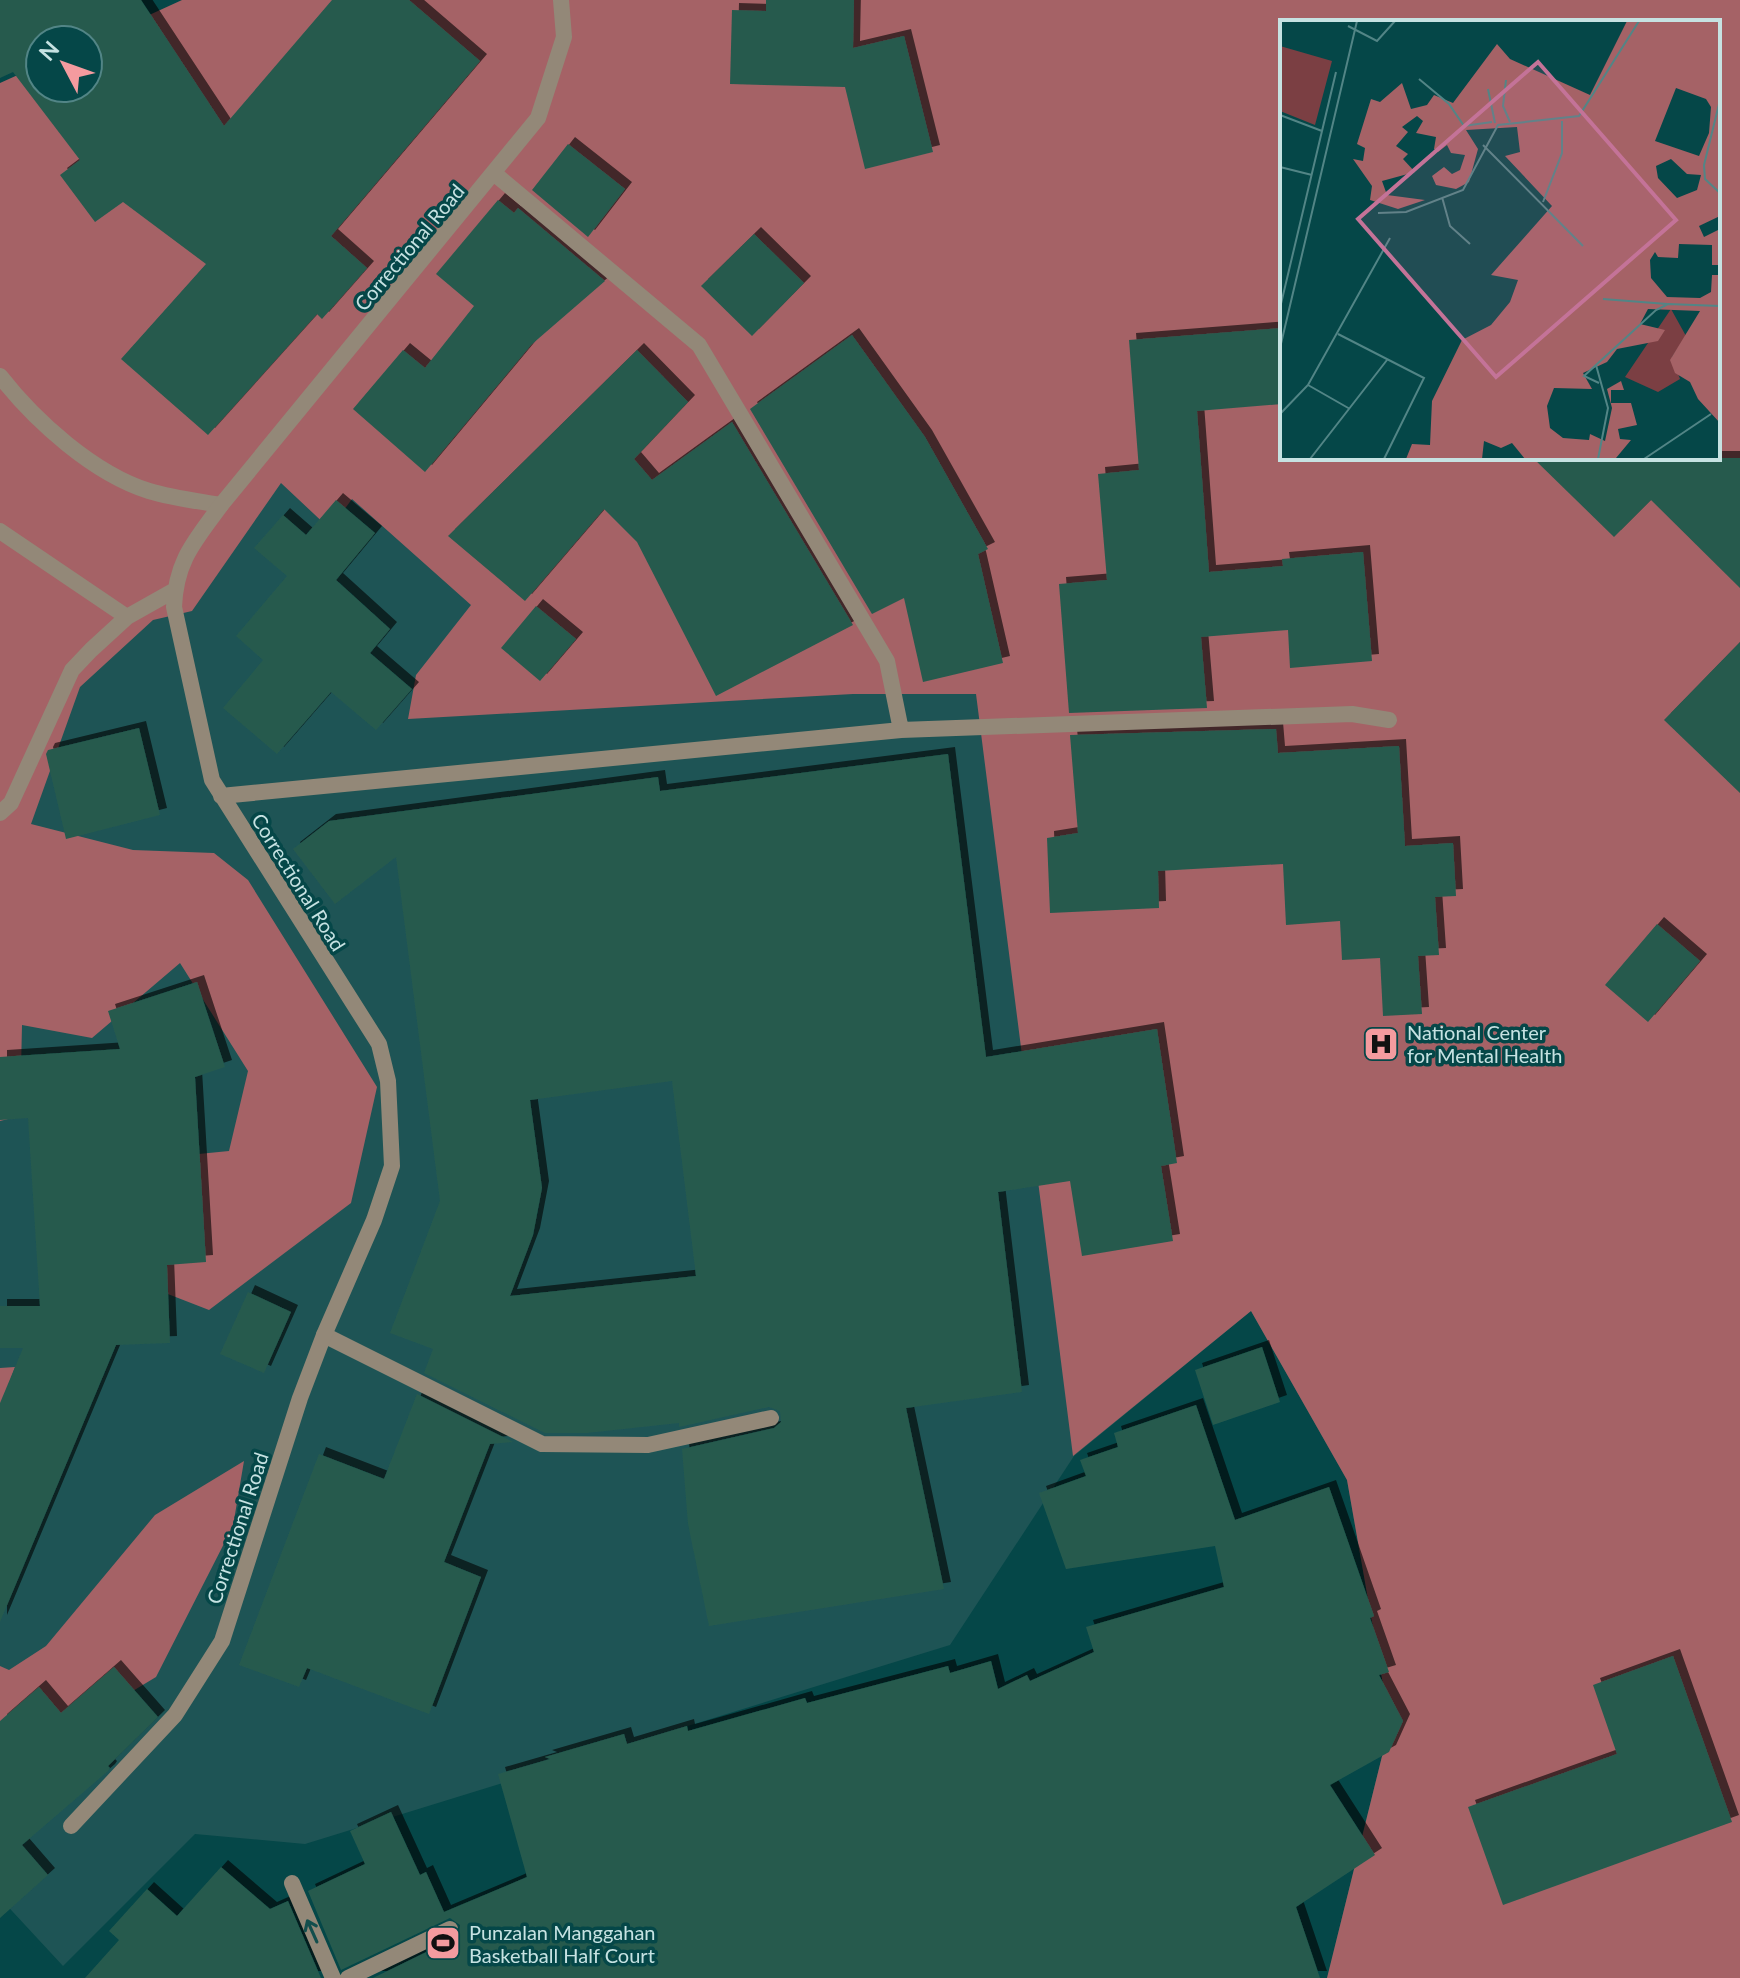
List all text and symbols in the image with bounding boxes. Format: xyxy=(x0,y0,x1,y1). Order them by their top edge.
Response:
inset map xyxy=(1280,20,1720,460)
north arrow xyxy=(24,24,104,104)
text: N xyxy=(33,35,64,66)
street label: Correctional Road xyxy=(349,179,469,315)
street label: Correctional Road xyxy=(247,809,351,955)
place label: National Center for Mental Health xyxy=(1407,1020,1562,1067)
hospital icon: National Center for Mental Health xyxy=(1362,1025,1400,1063)
street label: Correctional Road xyxy=(201,1449,273,1607)
one-way arrow xyxy=(304,1919,319,1944)
place label: Punzalan Manggahan Basketball Half Court xyxy=(469,1920,655,1967)
sports icon: Punzalan Manggahan Basketball Half Court xyxy=(424,1924,462,1962)

